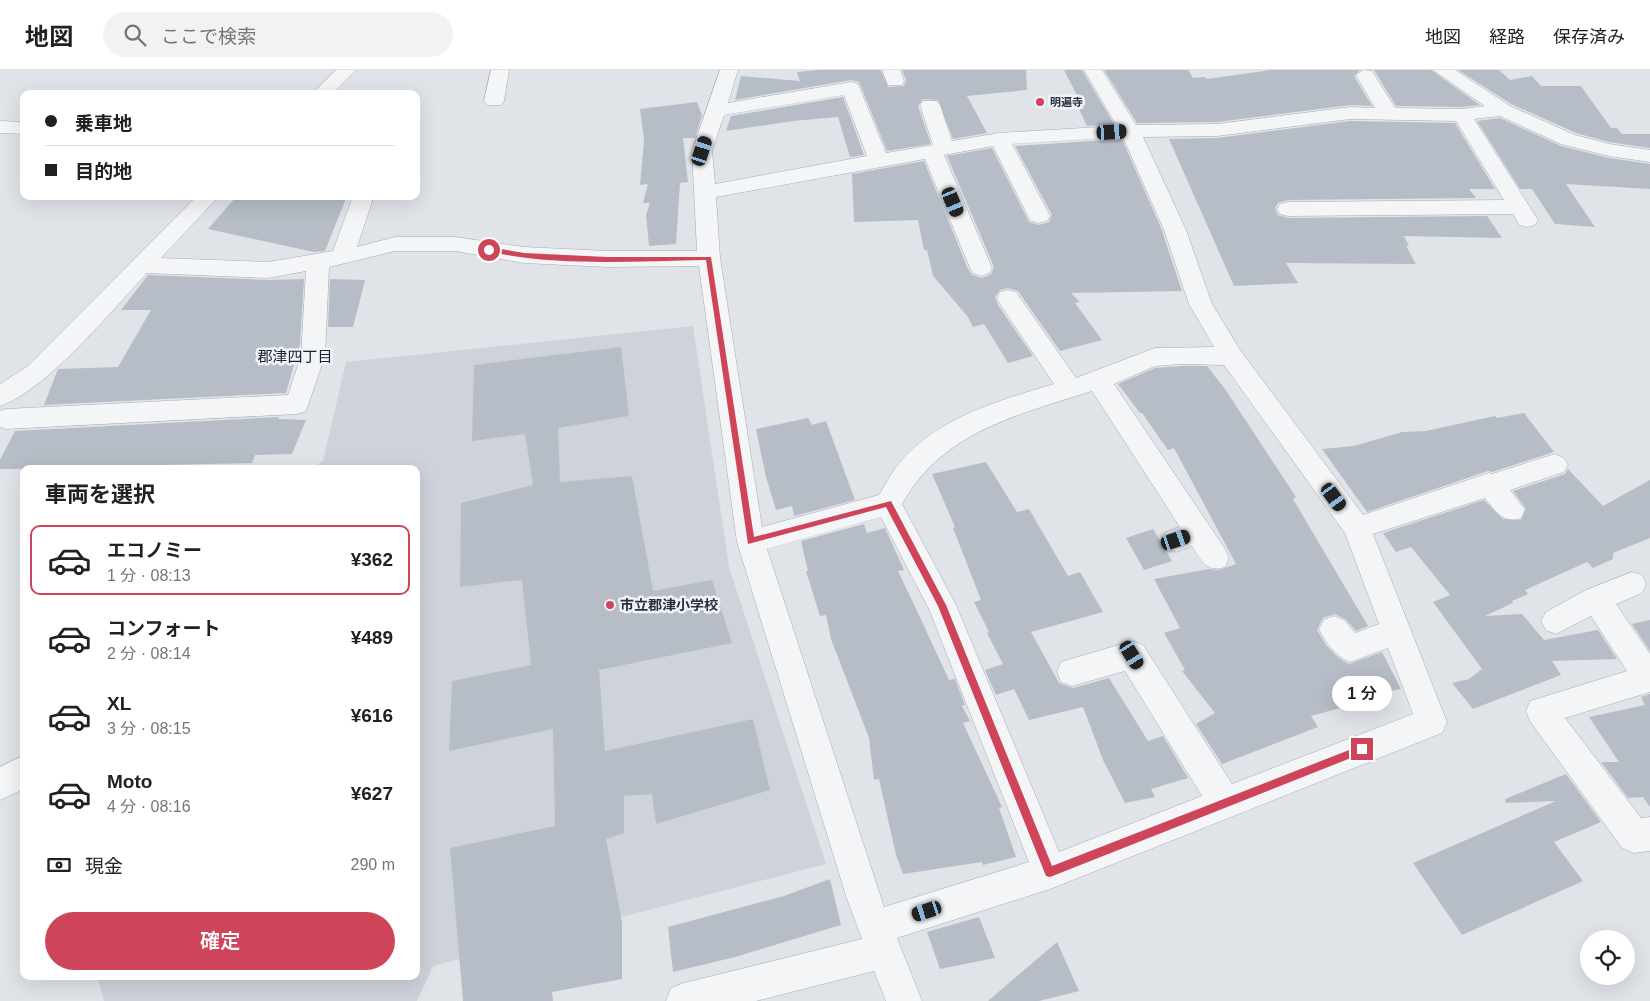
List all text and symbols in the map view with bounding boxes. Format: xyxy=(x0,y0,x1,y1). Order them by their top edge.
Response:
search box xyxy=(103,12,453,57)
icon: search xyxy=(121,21,149,49)
text: 地図 xyxy=(25,23,73,50)
text: ここで検索 xyxy=(161,26,256,47)
text: 地図 xyxy=(1425,27,1461,47)
text: 経路 xyxy=(1489,27,1525,47)
text: 保存済み xyxy=(1553,27,1625,47)
marker: 明遍寺 xyxy=(1034,96,1046,108)
place label: 明遍寺 xyxy=(1050,96,1083,108)
text: 乗車地 xyxy=(75,113,132,134)
car xyxy=(1096,124,1127,140)
car xyxy=(690,134,713,168)
text: 目的地 xyxy=(75,161,132,182)
car xyxy=(940,185,965,219)
route start xyxy=(478,239,500,261)
district label: 郡津四丁目 xyxy=(257,348,333,365)
car xyxy=(1319,480,1348,514)
text: 車両を選択 xyxy=(45,482,155,507)
car xyxy=(1159,528,1192,552)
icon: car xyxy=(47,538,92,583)
text: エコノミー xyxy=(107,540,202,561)
text: ¥362 xyxy=(351,549,393,570)
text: 1 分 · 08:13 xyxy=(107,567,191,584)
place label: 市立郡津小学校 xyxy=(620,597,718,613)
marker: 市立郡津小学校 xyxy=(604,599,616,611)
icon: car xyxy=(47,616,92,661)
text: コンフォート xyxy=(107,618,220,639)
text: ¥489 xyxy=(351,627,393,648)
car xyxy=(1117,638,1146,672)
text: 2 分 · 08:14 xyxy=(107,645,191,662)
callout: 1 分 xyxy=(1332,676,1392,712)
text: 1 分 xyxy=(1347,685,1377,702)
text: XL xyxy=(107,693,131,714)
icon: car xyxy=(47,694,92,739)
text: ¥616 xyxy=(351,705,393,726)
text: 3 分 · 08:15 xyxy=(107,720,191,737)
route end xyxy=(1351,738,1373,760)
text: Moto xyxy=(107,771,152,792)
icon: car xyxy=(47,772,92,817)
text: ¥627 xyxy=(351,783,393,804)
text: 4 分 · 08:16 xyxy=(107,798,191,815)
icon: cash xyxy=(45,851,73,879)
text: 現金 xyxy=(85,856,123,877)
text: 290 m xyxy=(351,856,395,873)
car xyxy=(910,899,943,923)
button: 確定 xyxy=(45,912,395,970)
map controls xyxy=(1580,930,1635,985)
button: locate xyxy=(1580,930,1635,985)

